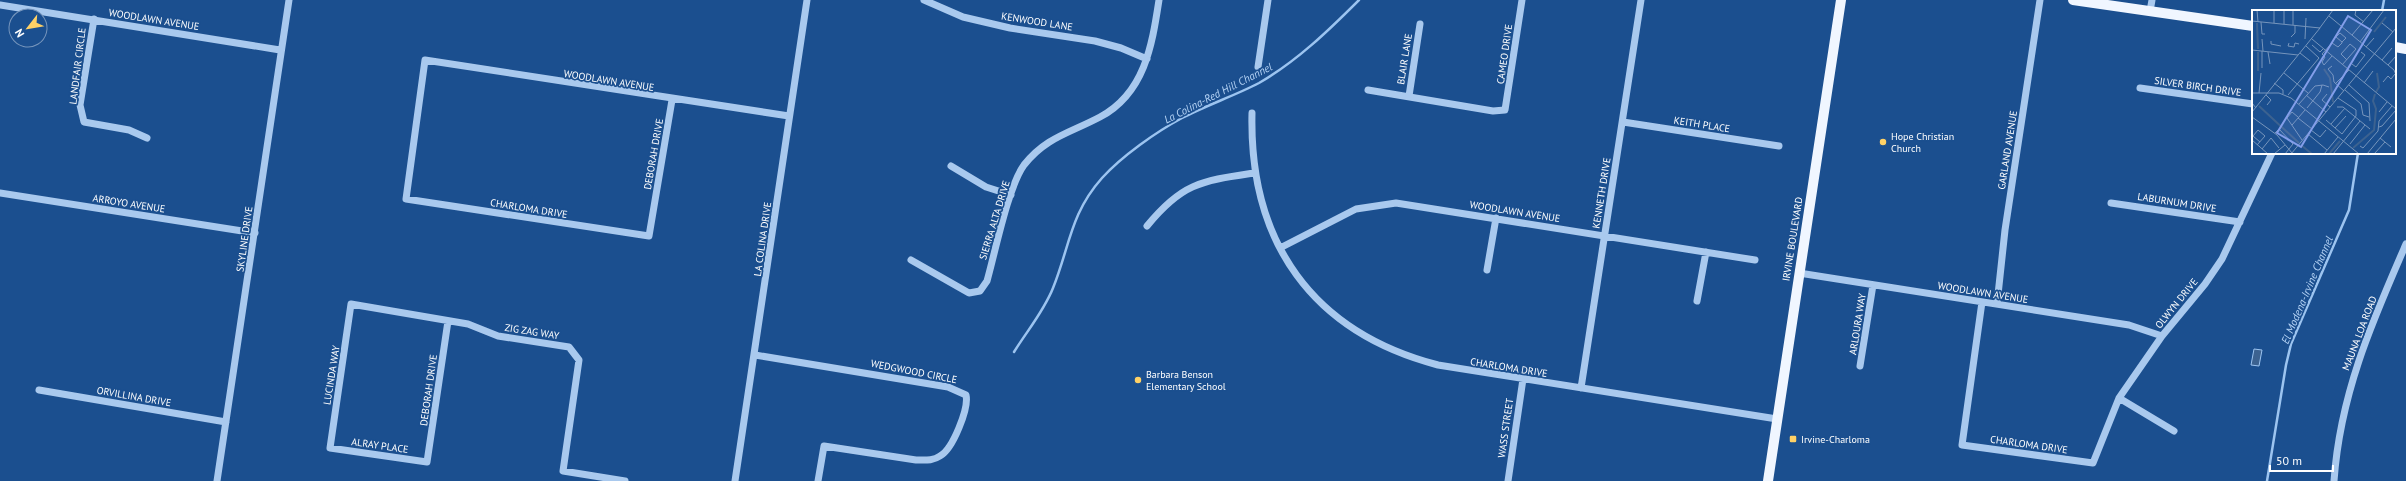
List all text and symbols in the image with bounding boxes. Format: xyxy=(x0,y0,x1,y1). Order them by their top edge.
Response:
street label: WOODLAWN AVENUE xyxy=(108,6,200,33)
north arrow xyxy=(8,8,48,48)
street label: KENWOOD LANE xyxy=(1000,9,1074,34)
inset map xyxy=(2252,10,2396,154)
street label: CAMEO DRIVE xyxy=(1494,23,1515,85)
text: N xyxy=(12,26,27,40)
street label: LANDFAIR CIRCLE xyxy=(66,27,89,105)
street label: BLAIR LANE xyxy=(1394,33,1415,86)
water label: La Colina-Red Hill Channel xyxy=(1161,60,1275,126)
street label: WOODLAWN AVENUE xyxy=(563,67,655,94)
street label: SILVER BIRCH DRIVE xyxy=(2154,74,2242,99)
street label: GARLAND AVENUE xyxy=(1995,110,2020,190)
street label: KEITH PLACE xyxy=(1673,114,1731,135)
street label: DEBORAH DRIVE xyxy=(641,118,666,191)
place label: Hope Christian Church xyxy=(1891,130,1954,155)
marker: Hope Christian Church xyxy=(1878,137,1888,147)
street label: KENNETH DRIVE xyxy=(1589,157,1614,229)
street label: SIERRA ALTA DRIVE xyxy=(976,179,1013,261)
street label: LABURNUM DRIVE xyxy=(2137,190,2217,215)
street label: ARROYO AVENUE xyxy=(92,191,166,216)
street label: CHARLOMA DRIVE xyxy=(489,196,568,221)
street label: IRVINE BOULEVARD xyxy=(1779,196,1806,282)
street label: WOODLAWN AVENUE xyxy=(1469,198,1561,225)
street label: LA COLINA DRIVE xyxy=(751,201,774,277)
street label: SKYLINE DRIVE xyxy=(233,205,256,273)
water label: El Modena-Irvine Channel xyxy=(2278,234,2336,346)
street label: OLWYN DRIVE xyxy=(2152,276,2201,331)
street label: WOODLAWN AVENUE xyxy=(1937,279,2029,306)
street label: ARLOURA WAY xyxy=(1846,292,1869,356)
street label: MAUNA LOA ROAD xyxy=(2339,294,2380,372)
street label: ZIG ZAG WAY xyxy=(504,321,561,342)
street label: LUCINDA WAY xyxy=(320,344,343,406)
street label: DEBORAH DRIVE xyxy=(417,354,440,427)
street label: CHARLOMA DRIVE xyxy=(1469,355,1548,380)
street label: WEDGWOOD CIRCLE xyxy=(870,357,958,386)
place label: Barbara Benson Elementary School xyxy=(1146,368,1226,393)
marker: Barbara Benson Elementary School xyxy=(1133,375,1143,385)
street label: ORVILLINA DRIVE xyxy=(96,384,172,409)
street label: WASS STREET xyxy=(1495,397,1516,459)
place label: Irvine-Charloma xyxy=(1801,433,1870,446)
street label: CHARLOMA DRIVE xyxy=(1989,433,2068,456)
marker: Irvine-Charloma xyxy=(1788,434,1798,444)
street label: ALRAY PLACE xyxy=(351,435,409,456)
scale bar xyxy=(2270,447,2333,473)
text: 50 m xyxy=(2276,453,2302,468)

